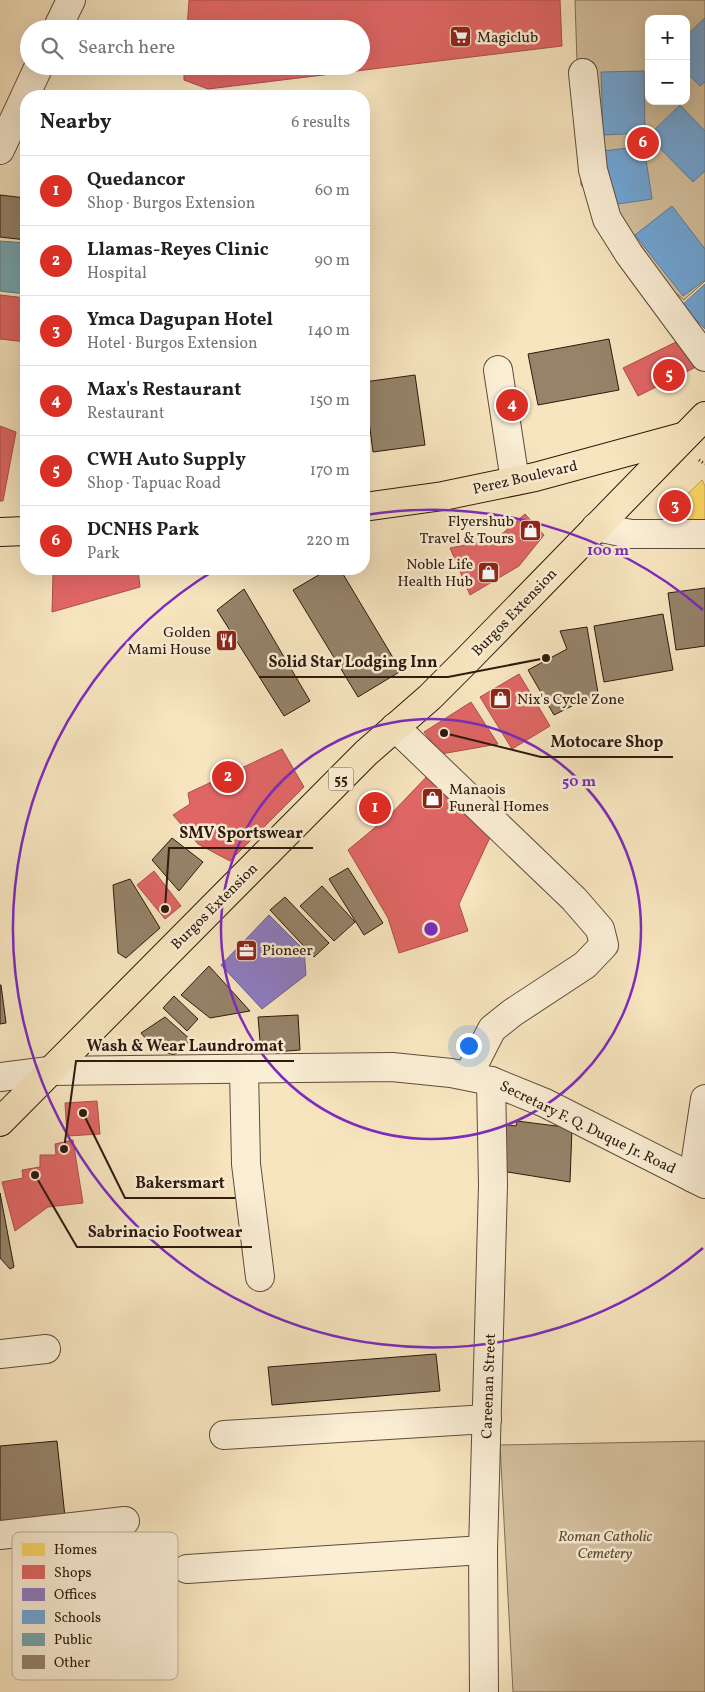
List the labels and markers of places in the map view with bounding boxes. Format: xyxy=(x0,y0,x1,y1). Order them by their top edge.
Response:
supermarket icon: Magiclub xyxy=(449,25,473,49)
place label: Magiclub xyxy=(477,28,538,49)
pin: 6 xyxy=(627,124,659,162)
pin: 5 xyxy=(653,356,685,394)
pin: 4 xyxy=(496,386,528,424)
pin: 3 xyxy=(659,487,691,525)
place label: Flyershub Travel & Tours xyxy=(420,512,514,550)
shop icon: Flyershub Travel & Tours xyxy=(518,518,542,542)
place label: Noble Life Health Hub xyxy=(397,555,473,593)
shop icon: Noble Life Health Hub xyxy=(477,561,501,585)
place label: Golden Mami House xyxy=(128,623,211,661)
restaurant icon: Golden Mami House xyxy=(215,629,239,653)
callout: Solid Star Lodging Inn xyxy=(259,646,448,677)
shop icon: Nix's Cycle Zone xyxy=(489,687,513,711)
place label: Nix's Cycle Zone xyxy=(517,690,624,711)
callout: Motocare Shop xyxy=(541,726,673,757)
pin: 2 xyxy=(212,758,244,796)
place label: Manaois Funeral Homes xyxy=(449,780,549,818)
shop icon: Manaois Funeral Homes xyxy=(421,786,445,810)
pin: 1 xyxy=(359,789,391,827)
callout: SMV Sportswear xyxy=(169,817,313,848)
centre of rings xyxy=(422,920,440,938)
office icon: Pioneer xyxy=(234,938,258,962)
place label: Pioneer xyxy=(262,941,313,962)
callout: Wash & Wear Laundromat xyxy=(76,1030,294,1061)
callout: Bakersmart xyxy=(125,1167,235,1198)
callout: Sabrinacio Footwear xyxy=(77,1216,252,1247)

